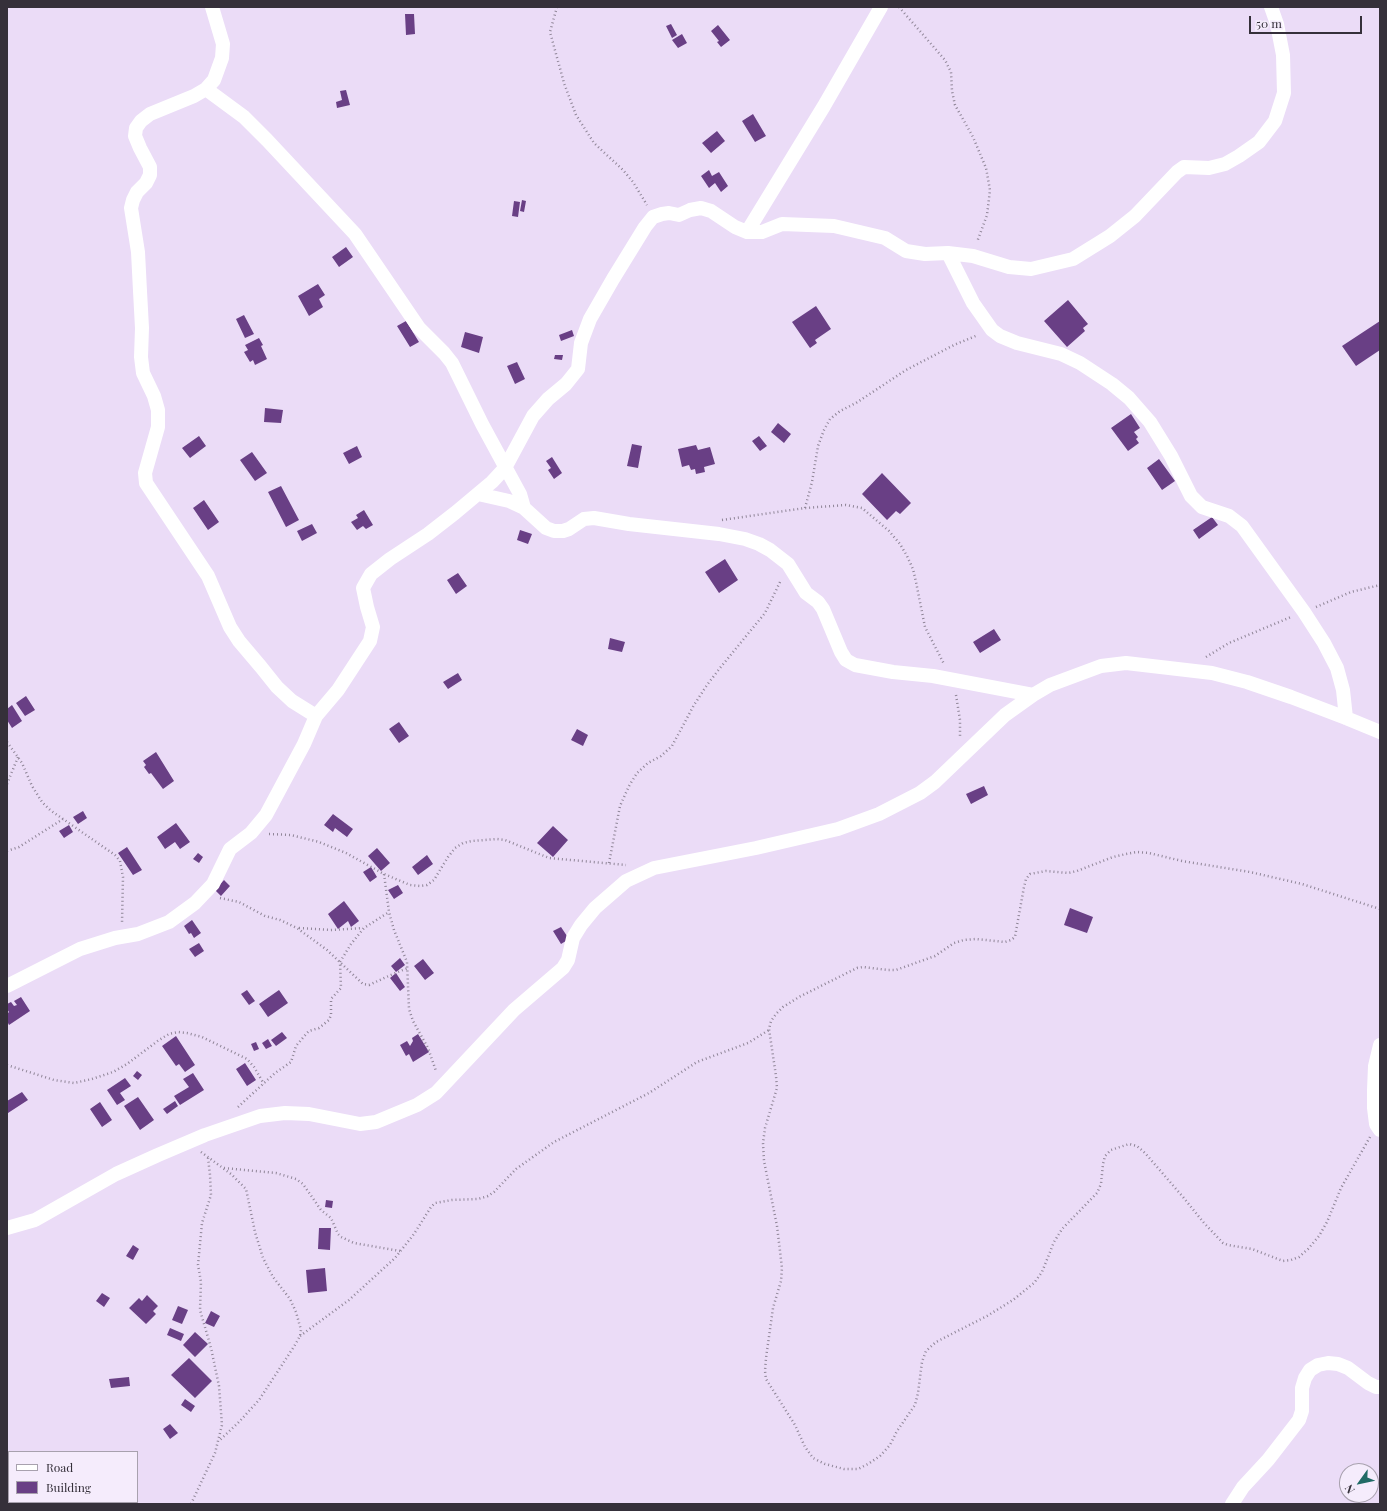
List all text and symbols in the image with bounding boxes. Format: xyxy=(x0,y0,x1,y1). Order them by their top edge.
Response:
scale bar xyxy=(1251,8,1364,34)
text: 50 m xyxy=(1256,15,1282,31)
legend xyxy=(8,1451,138,1503)
text: Road xyxy=(46,1459,73,1475)
north arrow xyxy=(1339,1463,1379,1503)
text: Building xyxy=(46,1479,91,1495)
text: N xyxy=(1341,1482,1358,1497)

